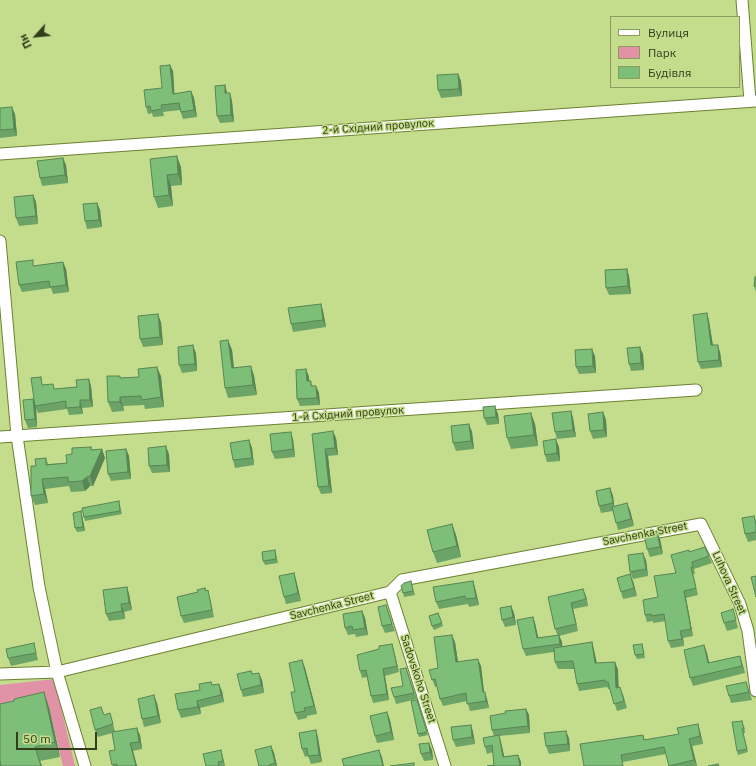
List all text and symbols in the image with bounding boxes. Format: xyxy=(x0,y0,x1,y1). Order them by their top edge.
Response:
north arrow xyxy=(16,16,56,56)
legend xyxy=(610,16,740,88)
text: Вулиця xyxy=(648,25,689,40)
text: Пн xyxy=(16,32,35,51)
text: Парк xyxy=(648,45,676,60)
text: Будівля xyxy=(648,65,691,80)
street label: 2-й Східний провулок xyxy=(321,116,435,138)
street label: 1-й Східний провулок xyxy=(291,403,405,425)
street label: Savchenka Street xyxy=(602,519,688,549)
street label: Luhova Street xyxy=(709,549,749,617)
street label: Savchenka Street xyxy=(289,589,375,623)
street label: Sadovskoho Street xyxy=(397,633,439,725)
scale bar xyxy=(18,724,99,750)
text: 50 m xyxy=(23,731,51,746)

